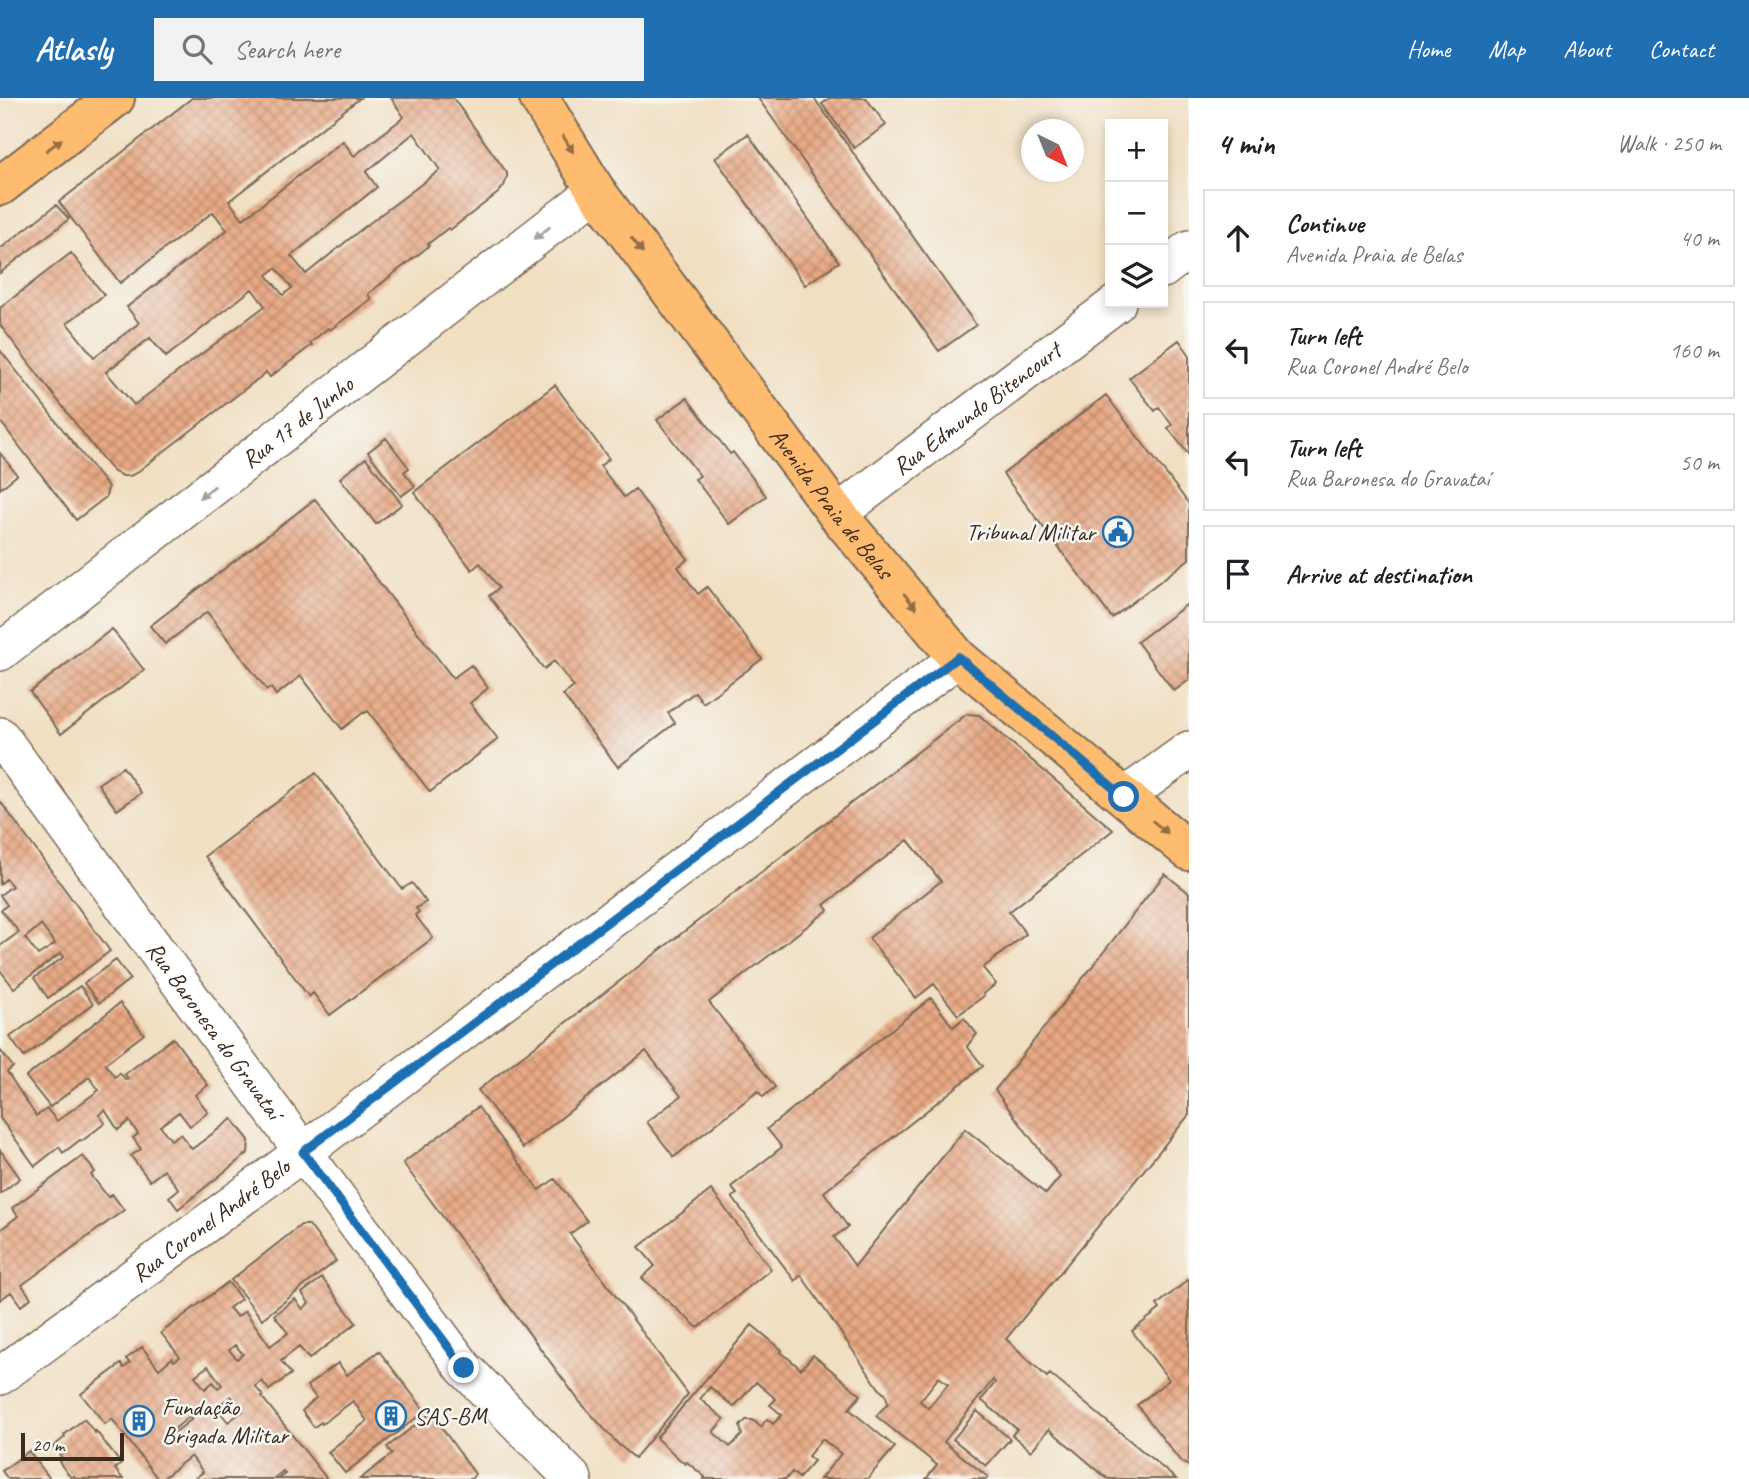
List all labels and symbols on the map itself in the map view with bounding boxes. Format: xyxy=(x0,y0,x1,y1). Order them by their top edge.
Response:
north arrow xyxy=(1021,119,1084,182)
one-way arrow xyxy=(561,135,574,154)
one-way arrow xyxy=(45,138,63,152)
one-way arrow xyxy=(533,225,551,239)
one-way arrow xyxy=(629,236,644,254)
street label: Rua Edmundo Bitencourt xyxy=(887,334,1069,482)
street label: Rua 17 de Junho xyxy=(235,368,361,475)
street label: Avenida Praia de Belas xyxy=(763,422,902,587)
one-way arrow xyxy=(199,484,217,499)
public building icon: Tribunal Militar xyxy=(1101,515,1135,549)
place label: Tribunal Militar xyxy=(966,517,1097,547)
one-way arrow xyxy=(902,592,917,609)
route start xyxy=(1108,781,1139,812)
one-way arrow xyxy=(1152,819,1169,834)
street label: Rua Baronesa do Gravataí xyxy=(140,935,292,1129)
street label: Rua Coronel André Belo xyxy=(126,1150,298,1289)
route end xyxy=(448,1352,479,1383)
place label: Fundação Brigada Militar xyxy=(162,1392,290,1450)
building icon: SAS-BM xyxy=(374,1399,408,1433)
place label: SAS-BM xyxy=(414,1401,488,1431)
building icon: Fundação Brigada Militar xyxy=(122,1404,156,1438)
scale bar xyxy=(21,1430,124,1462)

